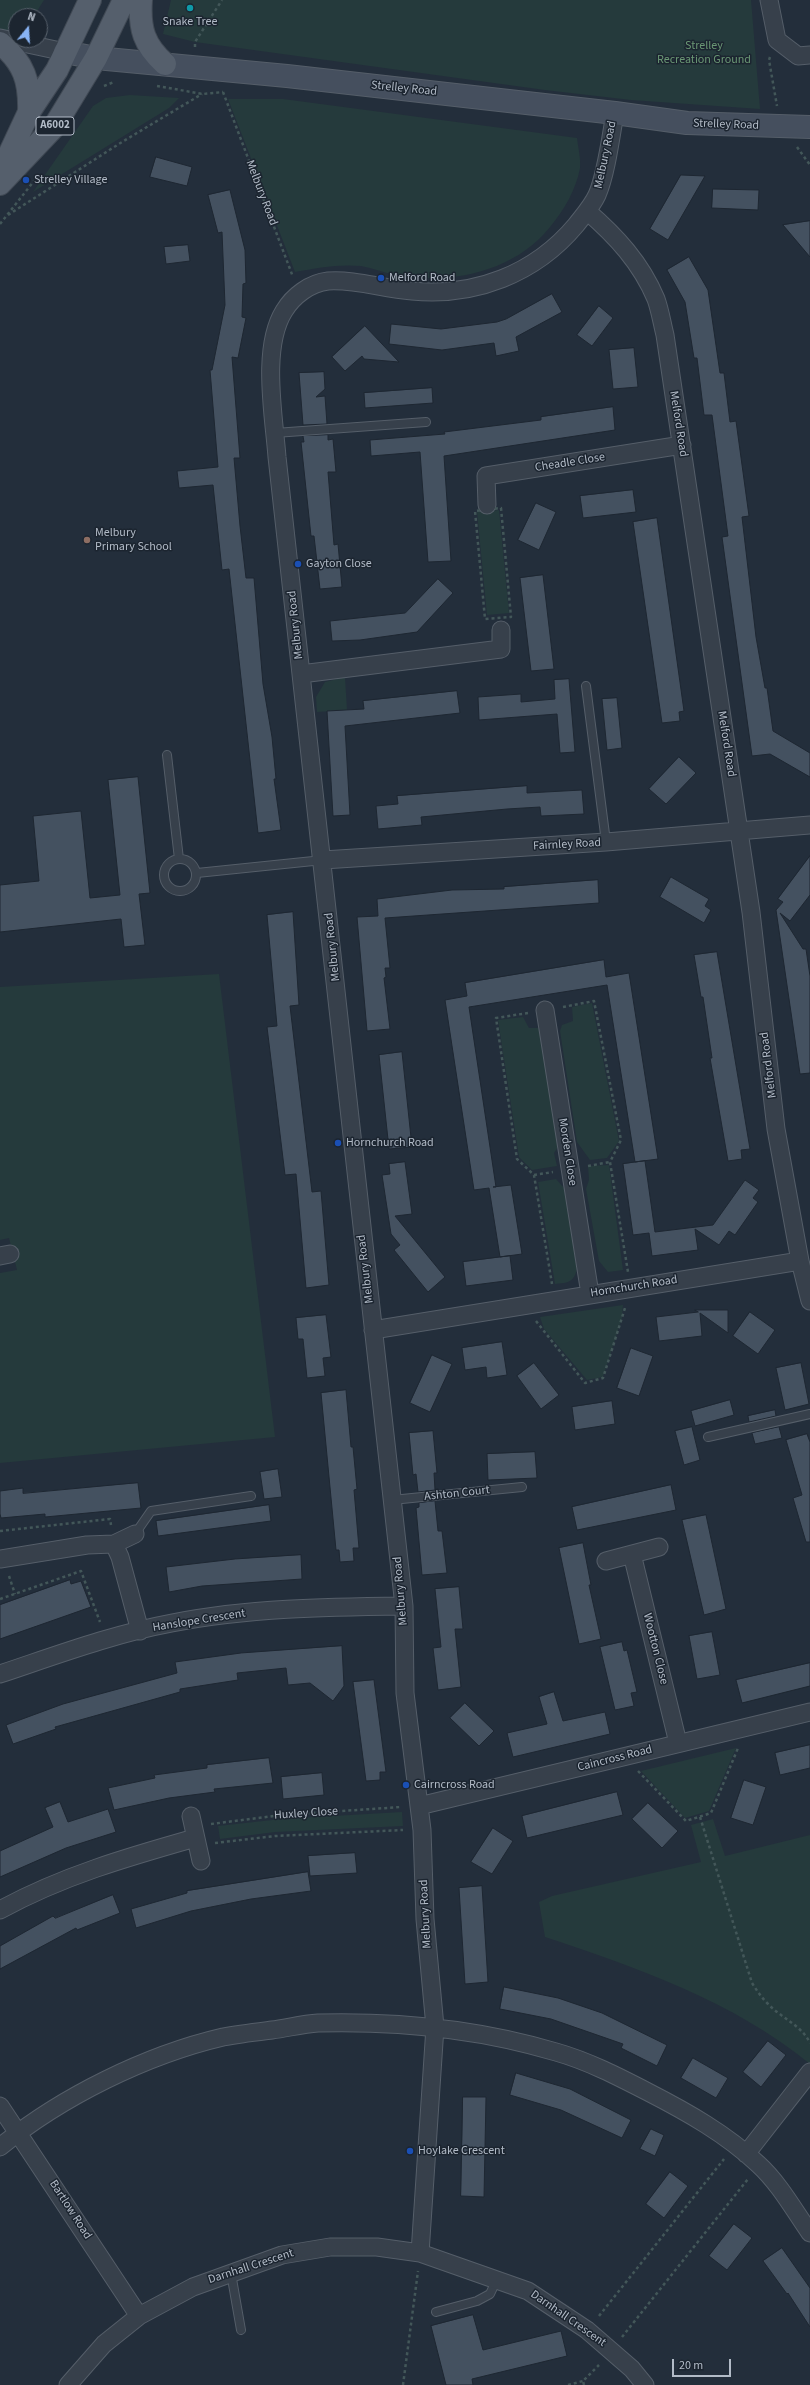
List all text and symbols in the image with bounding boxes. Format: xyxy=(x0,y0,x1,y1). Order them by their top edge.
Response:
marker: Snake Tree xyxy=(185,3,195,13)
north arrow xyxy=(8,8,48,48)
text: N xyxy=(26,9,37,25)
place label: Snake Tree xyxy=(163,15,217,29)
park label: Strelley Recreation Ground xyxy=(657,39,751,67)
street label: Strelley Road xyxy=(370,78,438,100)
road number: A6002 xyxy=(36,117,74,135)
street label: Strelley Road xyxy=(693,117,759,133)
street label: Melbury Road xyxy=(592,120,620,190)
street label: Melbury Road xyxy=(242,158,280,228)
place label: Strelley Village xyxy=(34,173,107,187)
marker: Strelley Village xyxy=(21,175,31,185)
place label: Melford Road xyxy=(389,271,455,285)
marker: Melford Road xyxy=(376,273,386,283)
street label: Melford Road xyxy=(666,390,690,458)
street label: Cheadle Close xyxy=(534,450,606,476)
place label: Melbury Primary School xyxy=(95,526,172,554)
marker: Melbury Primary School xyxy=(82,535,92,545)
place label: Gayton Close xyxy=(306,557,372,571)
marker: Gayton Close xyxy=(293,559,303,569)
street label: Melbury Road xyxy=(285,590,307,660)
street label: Melford Road xyxy=(714,710,738,778)
street label: Fairnley Road xyxy=(533,836,601,854)
street label: Melbury Road xyxy=(322,912,344,982)
street label: Melford Road xyxy=(758,1031,780,1099)
street label: Morden Close xyxy=(555,1117,579,1187)
place label: Hornchurch Road xyxy=(346,1136,434,1150)
marker: Hornchurch Road xyxy=(333,1138,343,1148)
street label: Melbury Road xyxy=(355,1234,377,1304)
street label: Hornchurch Road xyxy=(590,1273,678,1301)
street label: Ashton Court xyxy=(424,1483,490,1505)
street label: Melbury Road xyxy=(391,1556,411,1626)
street label: Hanslope Crescent xyxy=(152,1607,246,1635)
street label: Wootton Close xyxy=(639,1612,671,1686)
street label: Caincross Road xyxy=(576,1743,654,1775)
place label: Cairncross Road xyxy=(414,1778,495,1792)
marker: Cairncross Road xyxy=(401,1780,411,1790)
street label: Huxley Close xyxy=(274,1805,338,1823)
street label: Melbury Road xyxy=(417,1879,435,1949)
place label: Hoylake Crescent xyxy=(418,2144,505,2158)
marker: Hoylake Crescent xyxy=(405,2146,415,2156)
street label: Bartlow Road xyxy=(46,2178,94,2242)
street label: Darnhall Crescent xyxy=(206,2246,296,2288)
street label: Darnhall Crescent xyxy=(527,2288,609,2350)
scale bar xyxy=(674,2351,733,2377)
text: 20 m xyxy=(679,2357,703,2374)

